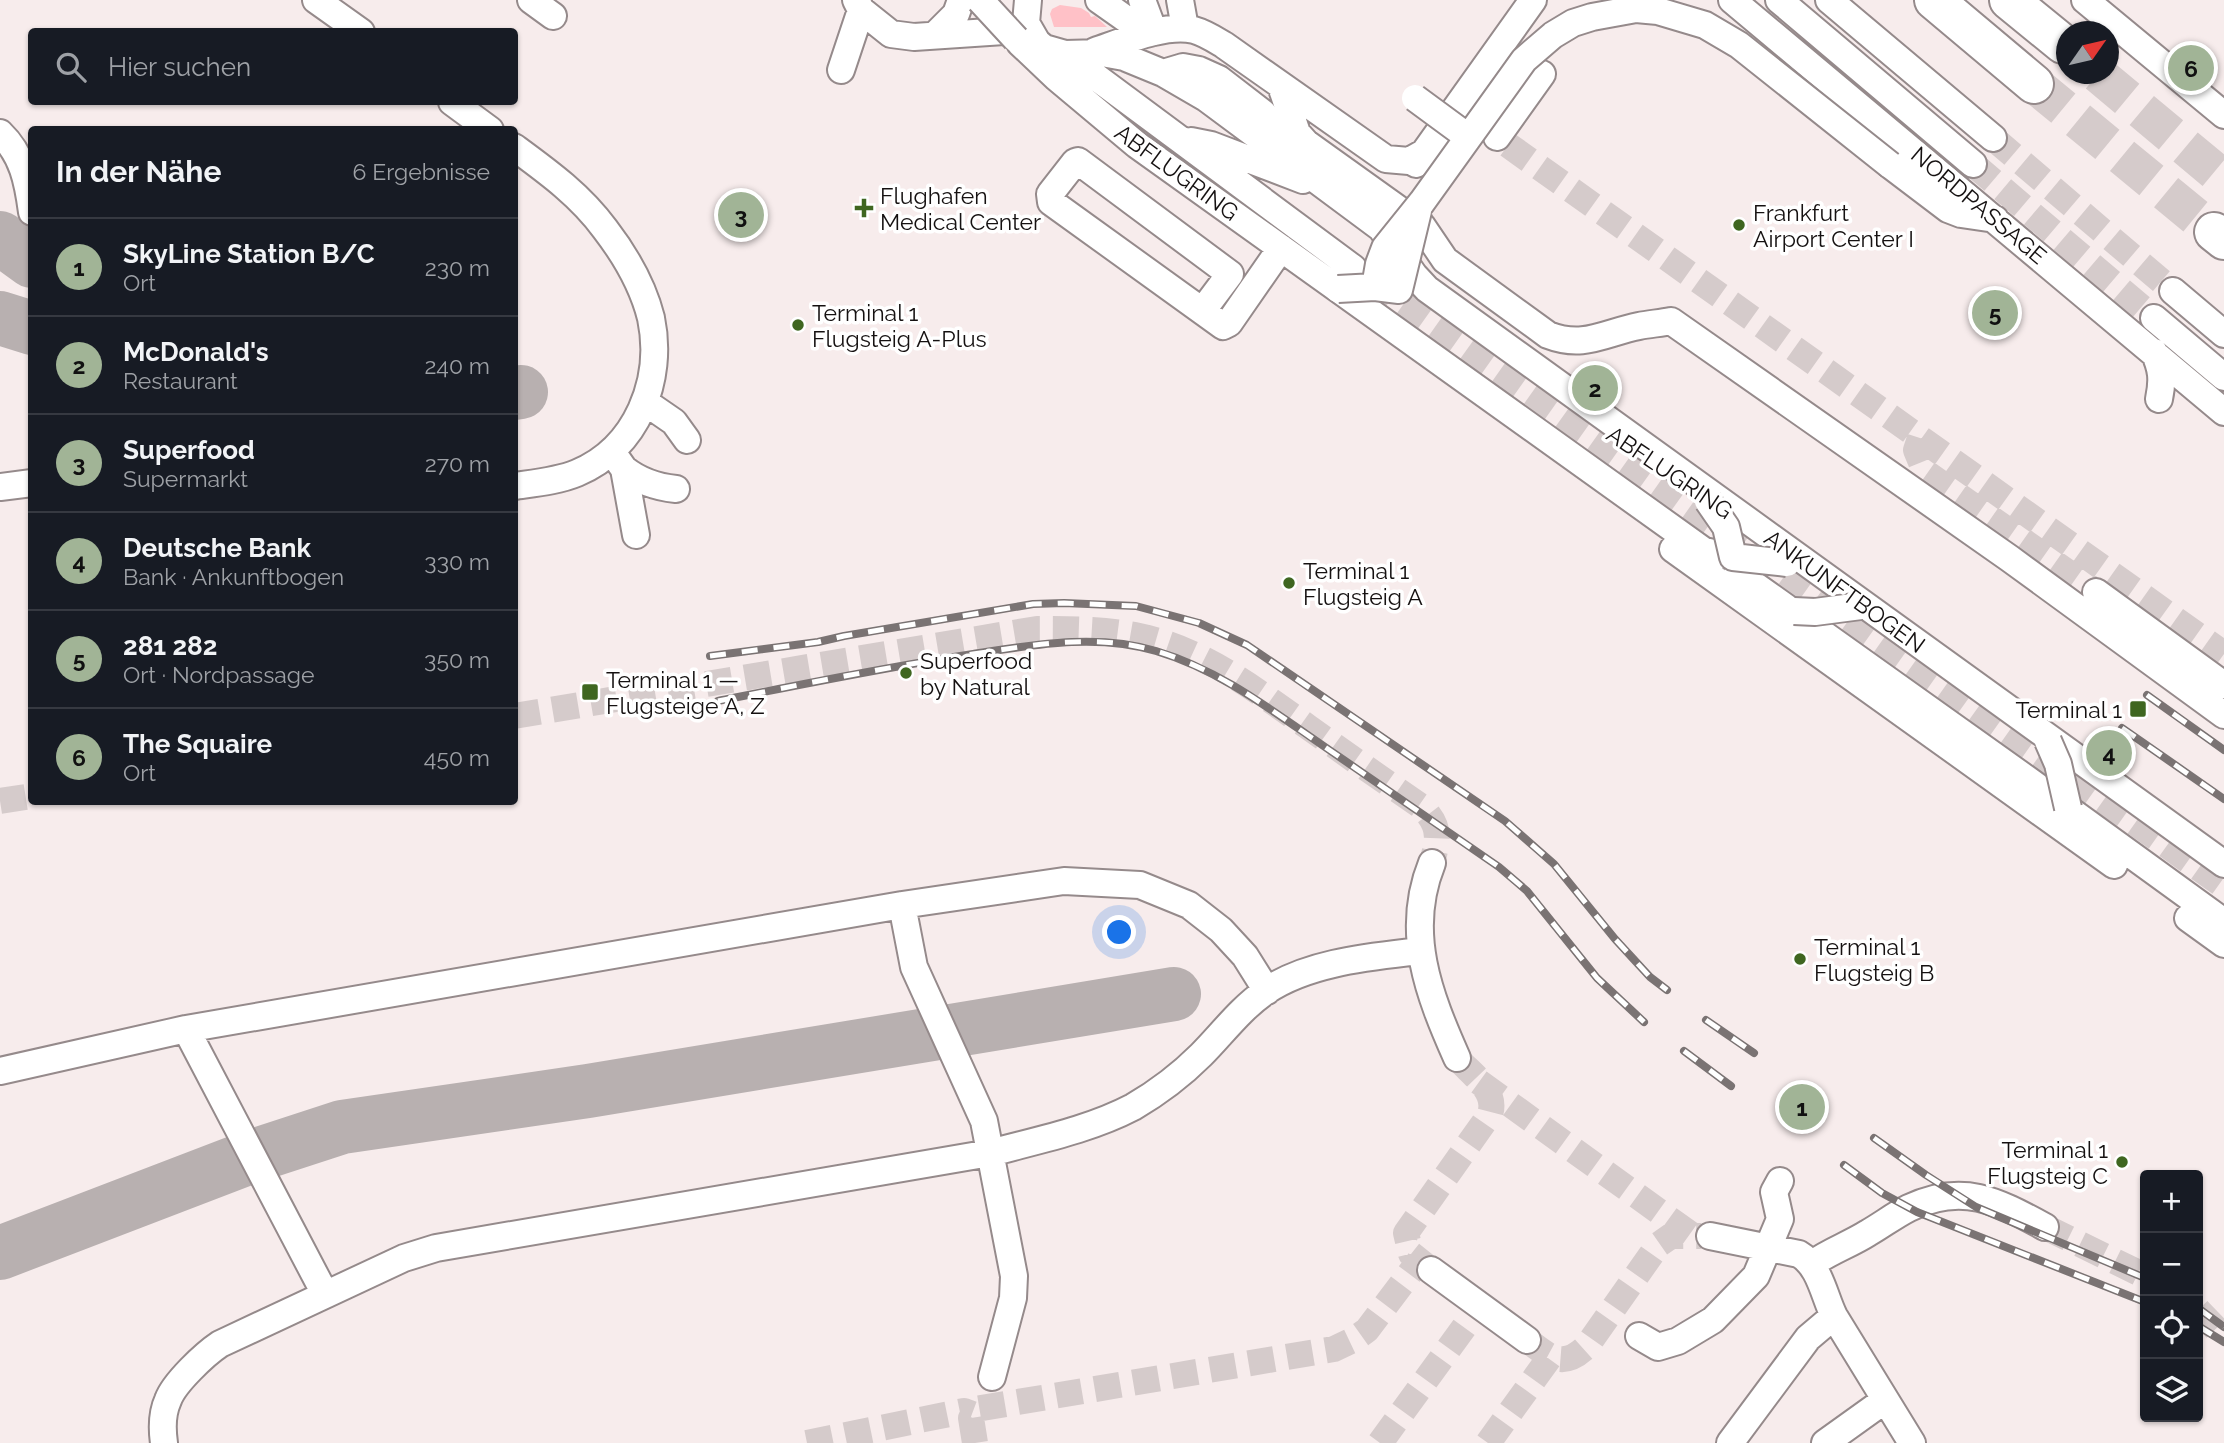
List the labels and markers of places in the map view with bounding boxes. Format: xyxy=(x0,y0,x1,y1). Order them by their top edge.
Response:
pin: 6 xyxy=(2168,42,2214,94)
place label: Flughafen Medical Center xyxy=(880,182,1041,235)
pin: 3 xyxy=(718,189,764,241)
marker: Flughafen Medical Center xyxy=(854,198,874,218)
place label: Frankfurt Airport Center I xyxy=(1753,199,1914,252)
marker: Frankfurt Airport Center I xyxy=(1731,217,1747,233)
pin: 5 xyxy=(1972,287,2018,339)
place label: Terminal 1 Flugsteig A-Plus xyxy=(812,299,987,352)
marker: Terminal 1 Flugsteig A-Plus xyxy=(790,317,806,333)
pin: 2 xyxy=(1572,362,1618,414)
place label: Terminal 1 Flugsteig A xyxy=(1303,557,1423,610)
marker: Terminal 1 Flugsteig A xyxy=(1281,575,1297,591)
place label: Superfood by Natural xyxy=(920,647,1032,700)
marker: Superfood by Natural xyxy=(898,665,914,681)
place label: Terminal 1 — Flugsteige A, Z xyxy=(606,666,765,719)
marker: Terminal 1 — Flugsteige A, Z xyxy=(580,682,600,702)
place label: Terminal 1 xyxy=(2016,696,2122,723)
marker: Terminal 1 xyxy=(2128,699,2148,719)
pin: 4 xyxy=(2086,727,2132,779)
place label: Terminal 1 Flugsteig B xyxy=(1814,933,1934,986)
marker: Terminal 1 Flugsteig B xyxy=(1792,951,1808,967)
pin: 1 xyxy=(1779,1081,1825,1133)
place label: Terminal 1 Flugsteig C xyxy=(1987,1136,2108,1189)
marker: Terminal 1 Flugsteig C xyxy=(2114,1154,2130,1170)

